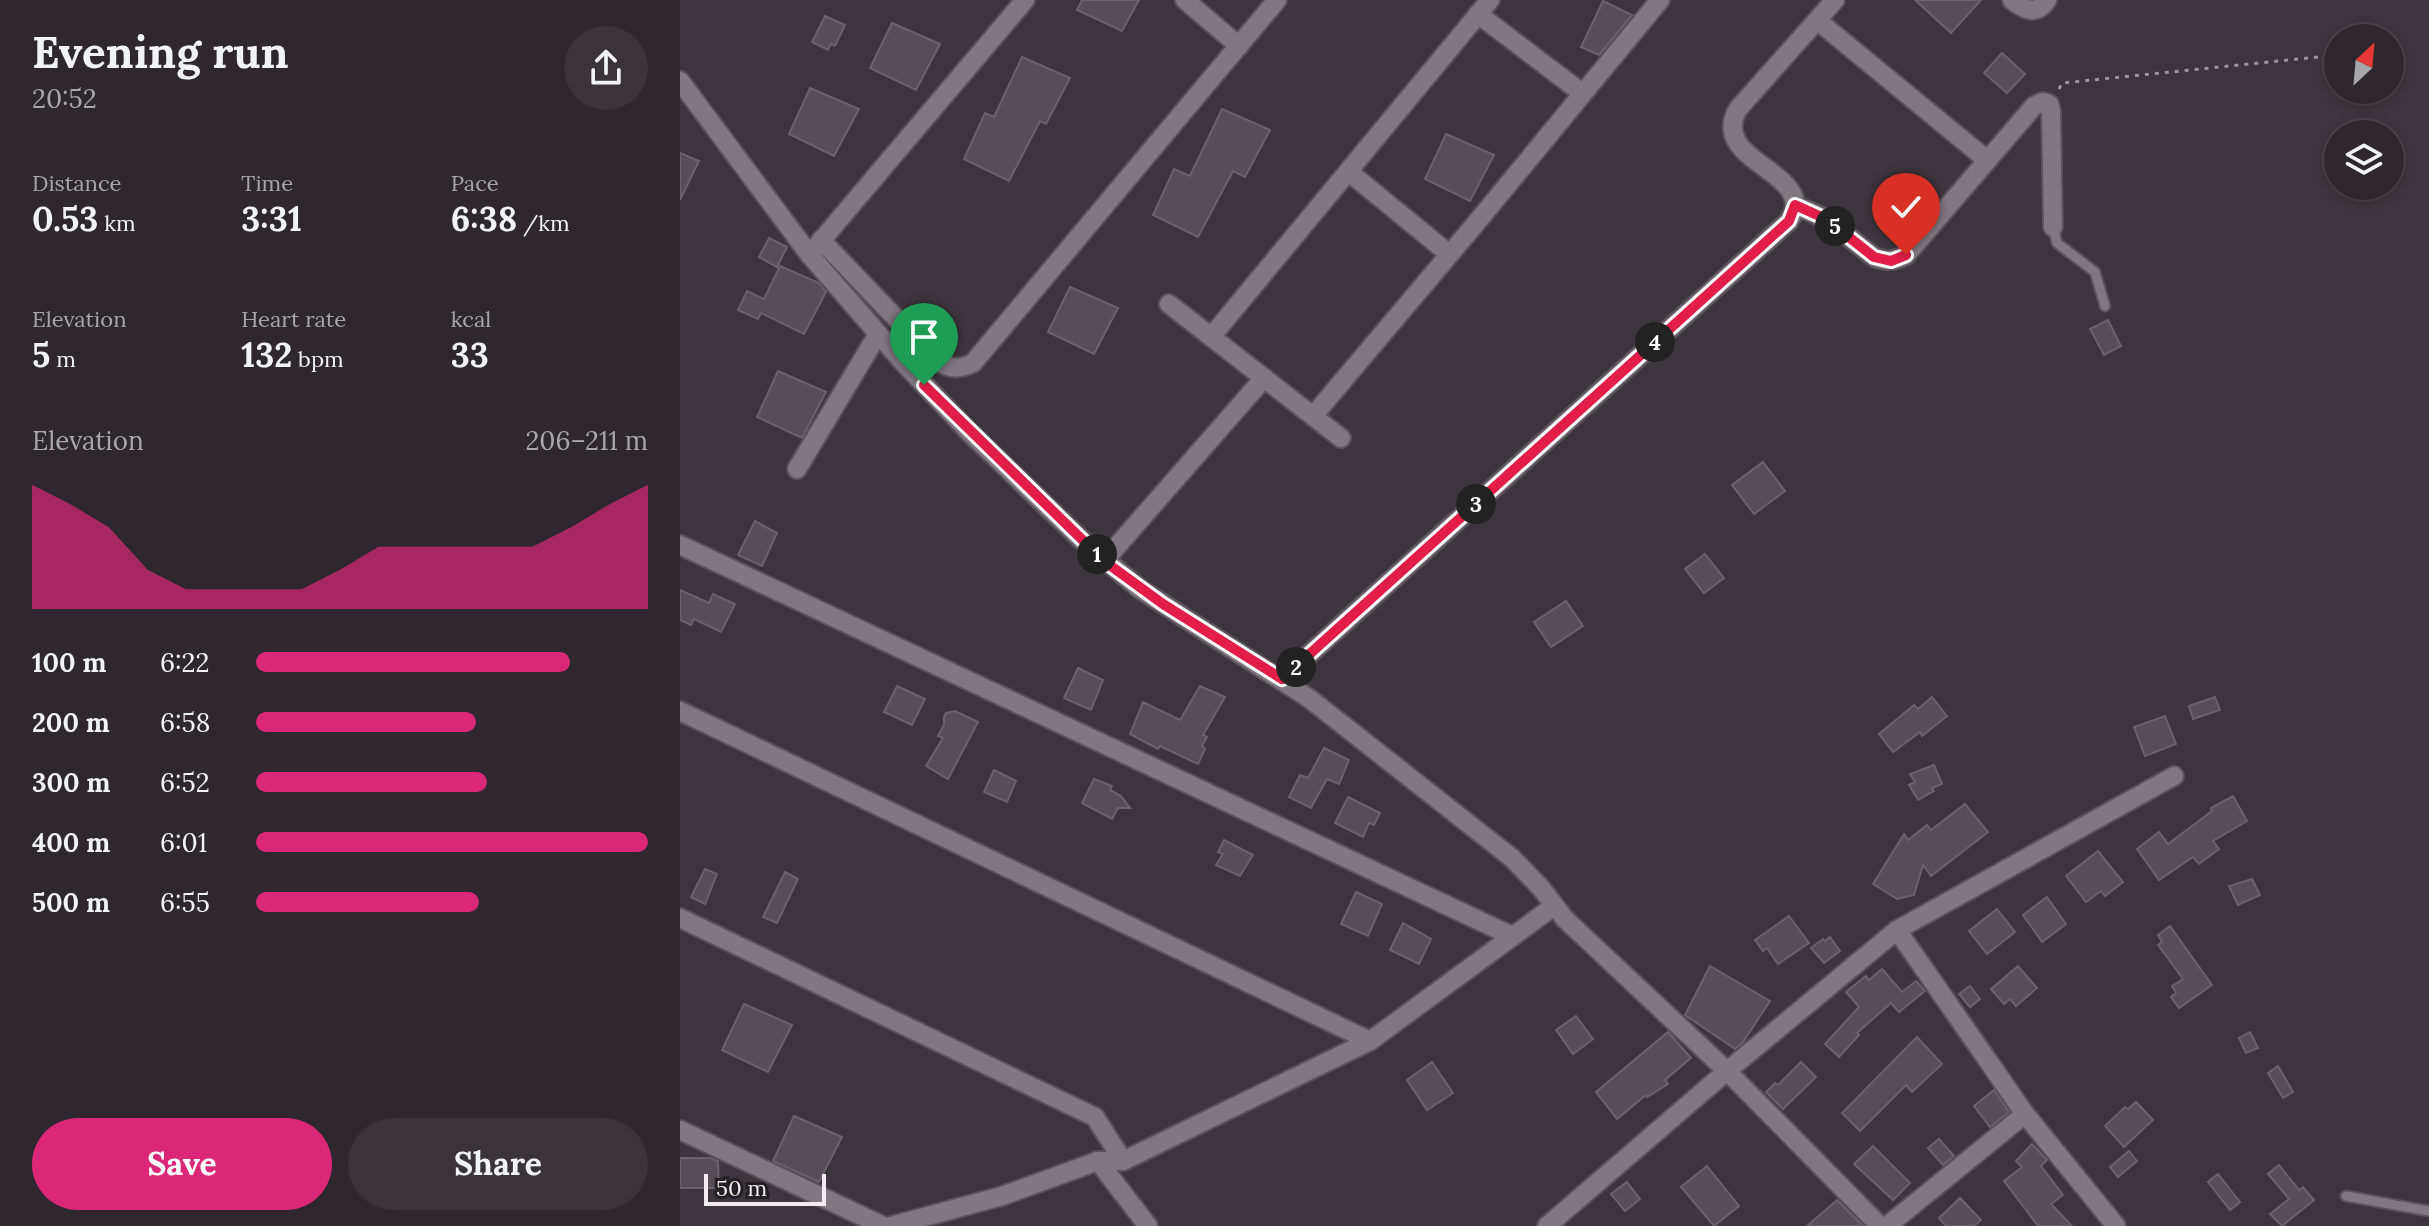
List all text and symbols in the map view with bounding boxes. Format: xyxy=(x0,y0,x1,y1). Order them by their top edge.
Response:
text: Evening run xyxy=(32,24,289,80)
north arrow xyxy=(2324,24,2404,104)
map controls xyxy=(2324,24,2404,200)
button: share xyxy=(564,26,648,110)
text: 20:52 xyxy=(32,82,97,115)
button: layers xyxy=(2324,120,2404,200)
text: Distance xyxy=(32,169,122,197)
text: Time xyxy=(241,169,293,197)
text: Pace xyxy=(451,169,499,197)
pin xyxy=(1872,173,1940,255)
icon: check xyxy=(1884,185,1928,229)
text: 0.53 xyxy=(32,197,98,240)
text: 3:31 xyxy=(241,197,302,240)
text: 6:38 xyxy=(451,197,517,240)
pin: 5 xyxy=(1815,206,1855,246)
text: km xyxy=(98,209,136,237)
text: /km xyxy=(517,209,570,237)
text: 5 xyxy=(1829,212,1841,240)
pin xyxy=(890,303,958,385)
text: Elevation xyxy=(32,305,127,333)
text: Heart rate xyxy=(241,305,346,333)
text: kcal xyxy=(451,305,491,333)
icon: arrive xyxy=(902,315,946,359)
pin: 4 xyxy=(1635,322,1675,362)
text: 4 xyxy=(1649,328,1661,356)
text: 5 xyxy=(32,333,50,376)
text: 132 xyxy=(241,333,292,376)
text: 33 xyxy=(451,333,489,376)
text: m xyxy=(50,345,76,373)
text: bpm xyxy=(292,345,344,373)
text: Elevation xyxy=(32,424,144,457)
text: 206–211 m xyxy=(525,424,648,457)
pin: 3 xyxy=(1456,484,1496,524)
text: 3 xyxy=(1470,490,1482,518)
pin: 1 xyxy=(1077,534,1117,574)
text: 1 xyxy=(1093,540,1101,568)
text: 100 m xyxy=(32,646,106,679)
text: 6:22 xyxy=(160,646,209,679)
pin: 2 xyxy=(1276,647,1316,687)
text: 2 xyxy=(1290,653,1302,681)
text: 200 m xyxy=(32,706,110,739)
text: 6:58 xyxy=(160,706,210,739)
text: 300 m xyxy=(32,766,110,799)
text: 6:52 xyxy=(160,766,210,799)
text: 400 m xyxy=(32,826,110,859)
text: 6:01 xyxy=(160,826,207,859)
text: 500 m xyxy=(32,886,110,919)
text: 6:55 xyxy=(160,886,210,919)
button: Save xyxy=(32,1118,332,1210)
button: Share xyxy=(348,1118,648,1210)
scale bar xyxy=(704,1170,826,1206)
text: 50 m xyxy=(716,1174,767,1202)

